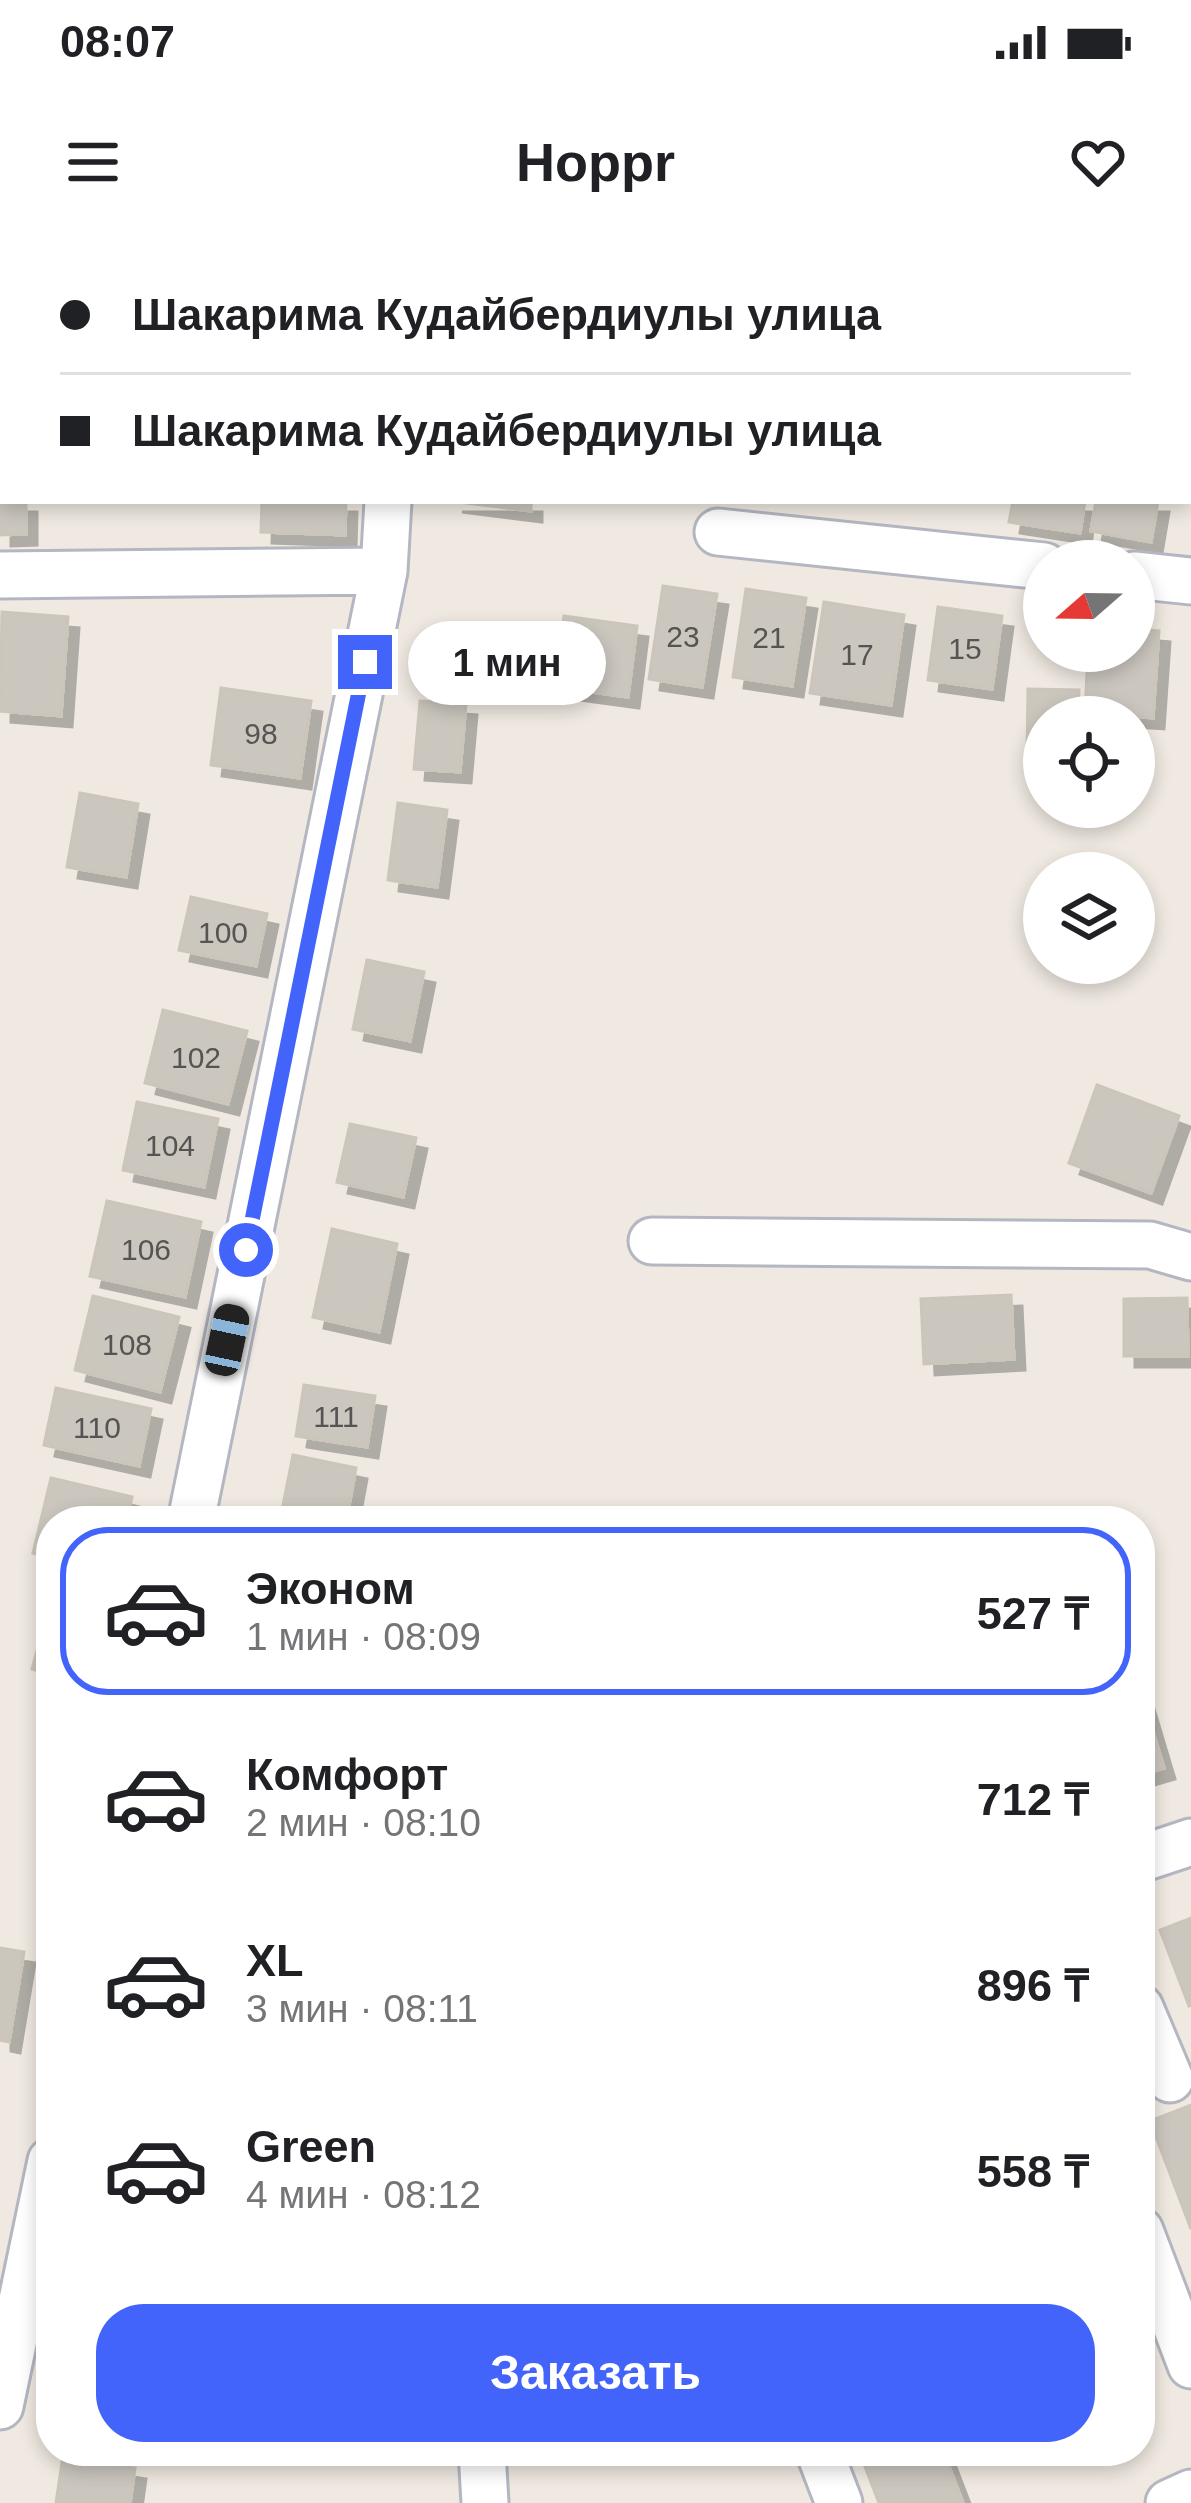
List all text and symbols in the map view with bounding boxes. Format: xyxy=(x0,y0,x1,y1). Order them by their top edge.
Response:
text: 08:07 xyxy=(60,16,175,67)
icon: menu xyxy=(60,129,126,195)
icon: heart xyxy=(1065,129,1131,195)
text: Hoppr xyxy=(516,132,675,192)
text: Шакарима Кудайбердиулы улица xyxy=(132,289,881,340)
text: Шакарима Кудайбердиулы улица xyxy=(132,405,881,456)
north arrow xyxy=(1023,540,1155,672)
map controls xyxy=(1023,540,1155,984)
callout: 1 мин xyxy=(407,620,605,704)
house number: 23 xyxy=(666,620,700,653)
house number: 21 xyxy=(752,621,786,654)
house number: 15 xyxy=(948,632,982,665)
route end xyxy=(338,635,392,689)
house number: 17 xyxy=(840,638,874,671)
text: 1 мин xyxy=(453,641,561,684)
button: locate xyxy=(1023,696,1155,828)
house number: 98 xyxy=(244,717,278,750)
button: layers xyxy=(1023,852,1155,984)
house number: 100 xyxy=(198,916,248,949)
house number: 102 xyxy=(171,1041,221,1074)
house number: 104 xyxy=(145,1129,195,1162)
route start xyxy=(219,1223,273,1277)
house number: 106 xyxy=(121,1233,171,1266)
car xyxy=(202,1301,252,1379)
house number: 108 xyxy=(102,1328,152,1361)
house number: 111 xyxy=(313,1400,359,1433)
house number: 110 xyxy=(73,1411,121,1444)
icon: car xyxy=(102,1557,210,1665)
text: Эконом xyxy=(246,1563,415,1614)
text: 527 ₸ xyxy=(977,1588,1089,1639)
text: 1 мин · 08:09 xyxy=(246,1615,481,1658)
icon: car xyxy=(102,1743,210,1851)
text: Комфорт xyxy=(246,1749,448,1800)
text: 712 ₸ xyxy=(977,1774,1089,1825)
text: 2 мин · 08:10 xyxy=(246,1801,481,1844)
icon: car xyxy=(102,1929,210,2037)
text: XL xyxy=(246,1935,304,1986)
text: 896 ₸ xyxy=(977,1960,1089,2011)
text: 3 мин · 08:11 xyxy=(246,1987,478,2030)
icon: car xyxy=(102,2115,210,2223)
text: Green xyxy=(246,2121,376,2172)
text: 558 ₸ xyxy=(977,2146,1089,2197)
text: 4 мин · 08:12 xyxy=(246,2173,481,2216)
button: Заказать xyxy=(96,2304,1095,2442)

